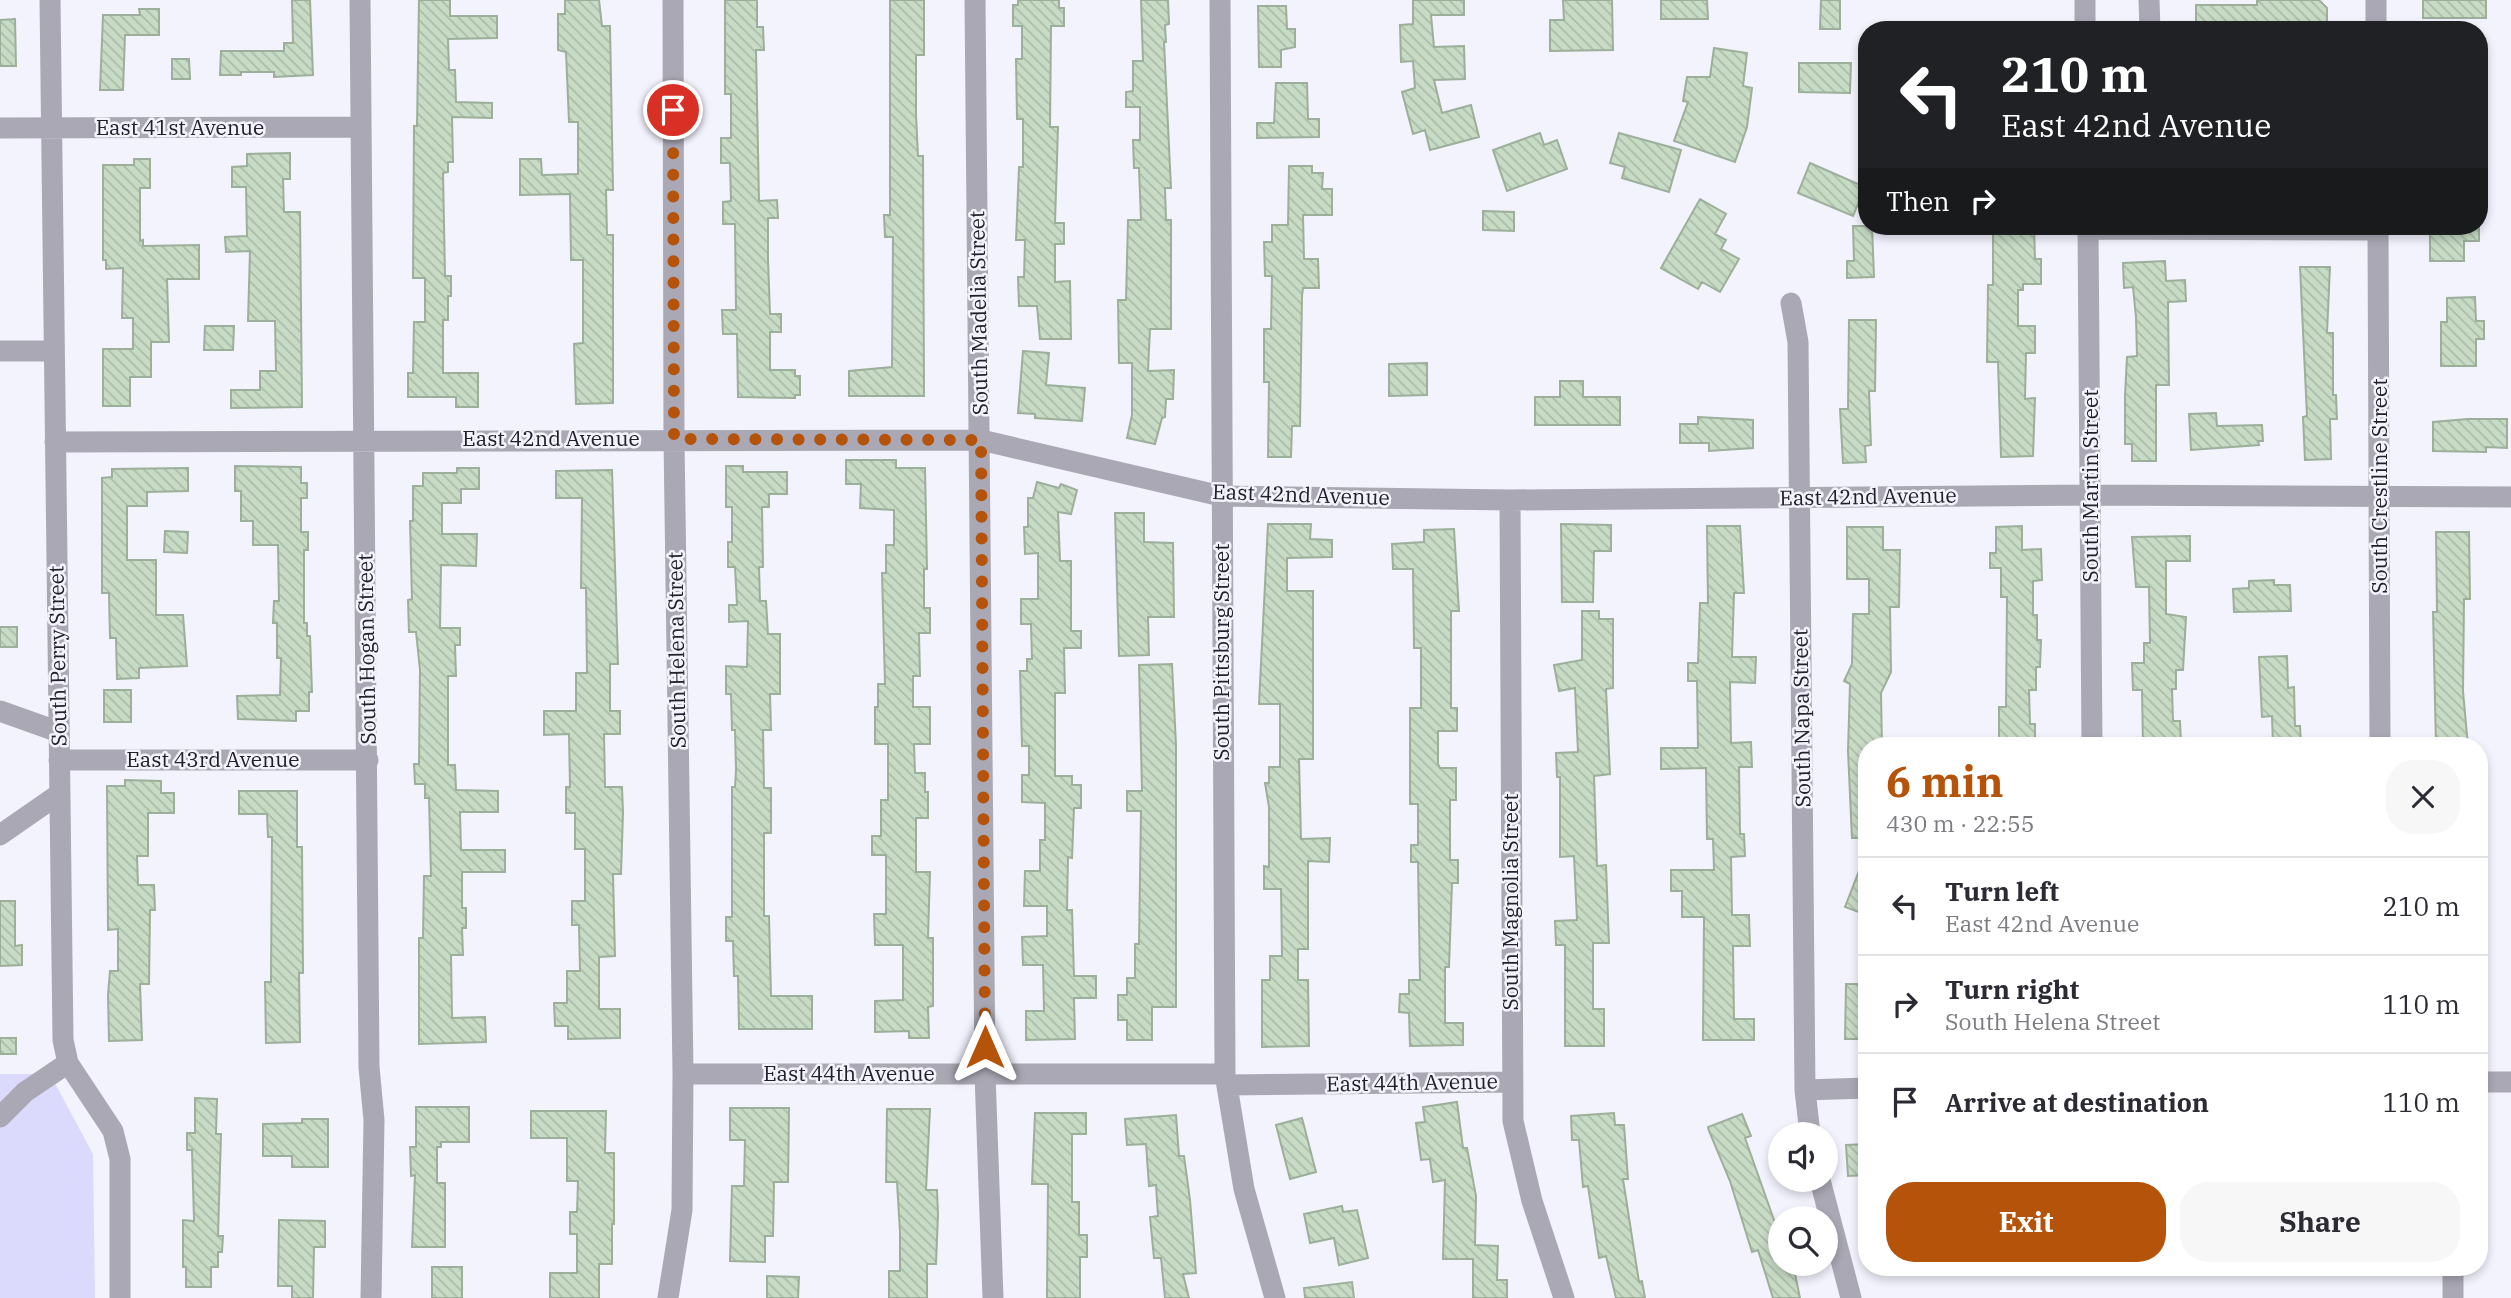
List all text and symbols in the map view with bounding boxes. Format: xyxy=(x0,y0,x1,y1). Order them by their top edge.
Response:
text: 210 m xyxy=(2001,42,2148,105)
icon: left xyxy=(1886,49,1977,140)
pin xyxy=(643,80,703,140)
icon: arrive xyxy=(654,91,692,129)
text: East 42nd Avenue xyxy=(2001,104,2271,146)
street label: East 41st Avenue xyxy=(96,113,264,141)
icon: right xyxy=(1964,182,2002,220)
text: Then xyxy=(1886,184,1950,218)
street label: South Madelia Street xyxy=(962,210,994,416)
street label: South Crestline Street xyxy=(2365,378,2393,594)
street label: South Martin Street xyxy=(2076,389,2104,583)
street label: East 42nd Avenue xyxy=(462,424,640,452)
street label: East 42nd Avenue xyxy=(1212,477,1390,511)
street label: East 42nd Avenue xyxy=(1779,480,1957,512)
street label: South Pittsburg Street xyxy=(1207,543,1235,761)
street label: South Helena Street xyxy=(660,551,692,749)
street label: South Hogan Street xyxy=(350,553,382,745)
street label: South Perry Street xyxy=(41,565,73,747)
street label: South Napa Street xyxy=(1785,628,1817,808)
street label: East 43rd Avenue xyxy=(126,745,300,773)
text: 6 min xyxy=(1886,754,2004,809)
button: close xyxy=(2386,760,2460,834)
street label: South Magnolia Street xyxy=(1496,793,1524,1011)
text: 430 m · 22:55 xyxy=(1886,808,2035,838)
text: Turn left xyxy=(1945,874,2059,908)
icon: left xyxy=(1886,887,1924,925)
text: 210 m xyxy=(2382,889,2460,923)
text: East 42nd Avenue xyxy=(1945,908,2139,938)
text: Turn right xyxy=(1945,972,2079,1006)
icon: right xyxy=(1886,985,1924,1023)
text: 110 m xyxy=(2382,987,2460,1021)
text: South Helena Street xyxy=(1945,1006,2160,1036)
position arrow xyxy=(948,1010,1022,1084)
street label: East 44th Avenue xyxy=(763,1059,935,1087)
street label: East 44th Avenue xyxy=(1326,1067,1498,1097)
icon: arrive xyxy=(1886,1083,1924,1121)
text: Arrive at destination xyxy=(1945,1085,2209,1119)
text: 110 m xyxy=(2382,1085,2460,1119)
map controls xyxy=(1768,1122,1838,1276)
button: sound xyxy=(1768,1122,1838,1192)
button: Exit xyxy=(1886,1182,2166,1262)
button: Share xyxy=(2180,1182,2460,1262)
button: search xyxy=(1768,1206,1838,1276)

